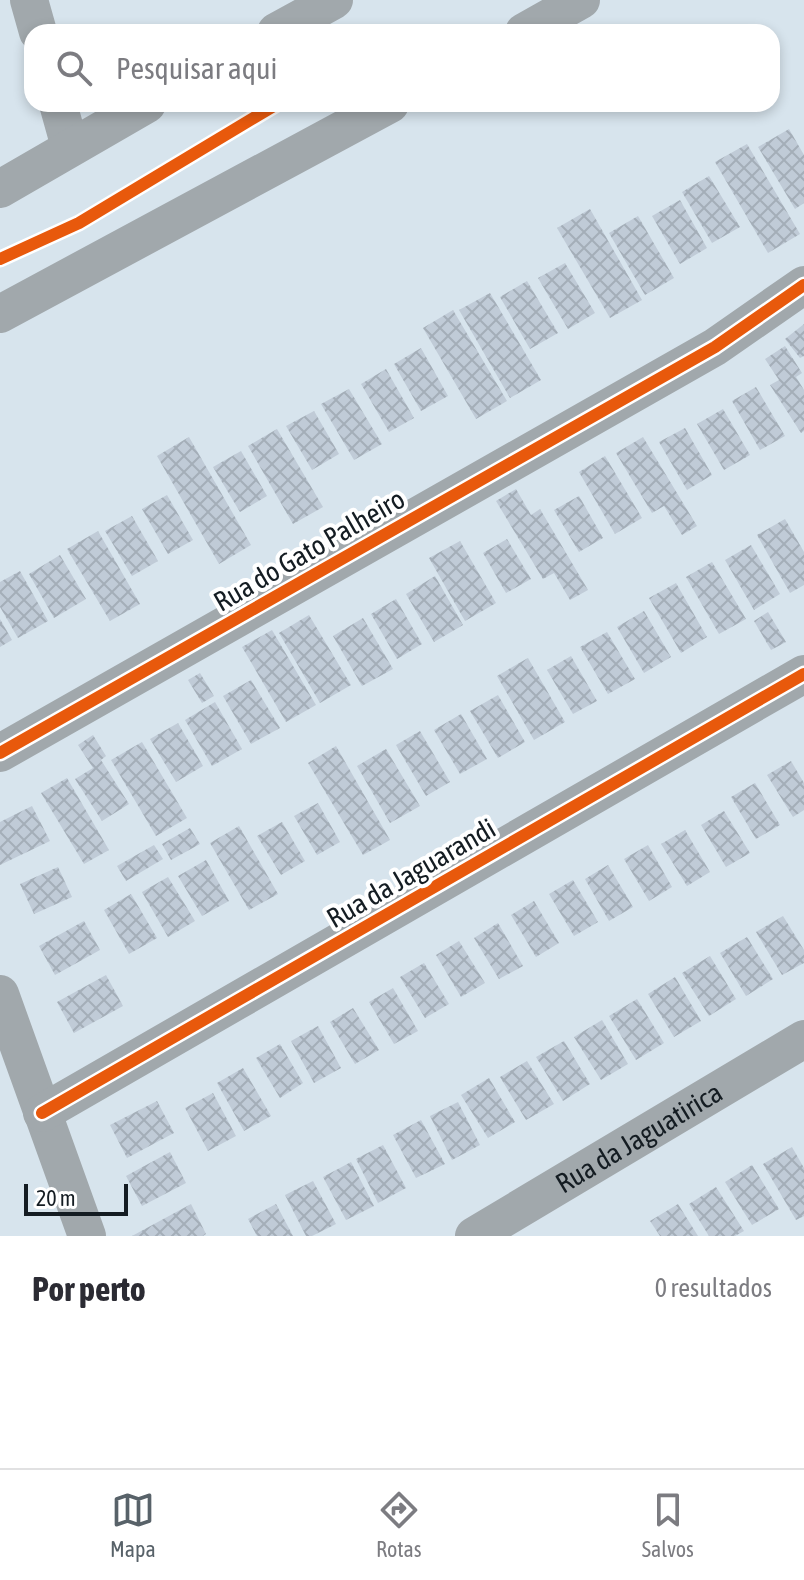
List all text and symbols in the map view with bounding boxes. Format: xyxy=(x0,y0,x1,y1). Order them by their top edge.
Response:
search box xyxy=(24,24,780,112)
icon: search xyxy=(52,46,96,90)
text: Pesquisar aqui xyxy=(116,51,277,85)
street label: Rua do Gato Palheiro xyxy=(208,482,410,618)
street label: Rua da Jaguarandi xyxy=(321,812,501,934)
street label: Rua da Jaguatirica xyxy=(550,1076,728,1199)
scale bar xyxy=(24,1180,128,1216)
text: 20 m xyxy=(36,1185,76,1211)
text: Por perto xyxy=(32,1269,146,1308)
text: 0 resultados xyxy=(655,1273,772,1303)
tab: Mapa xyxy=(110,1488,156,1562)
tab: Rotas xyxy=(376,1488,422,1562)
tab: Salvos xyxy=(642,1488,694,1562)

